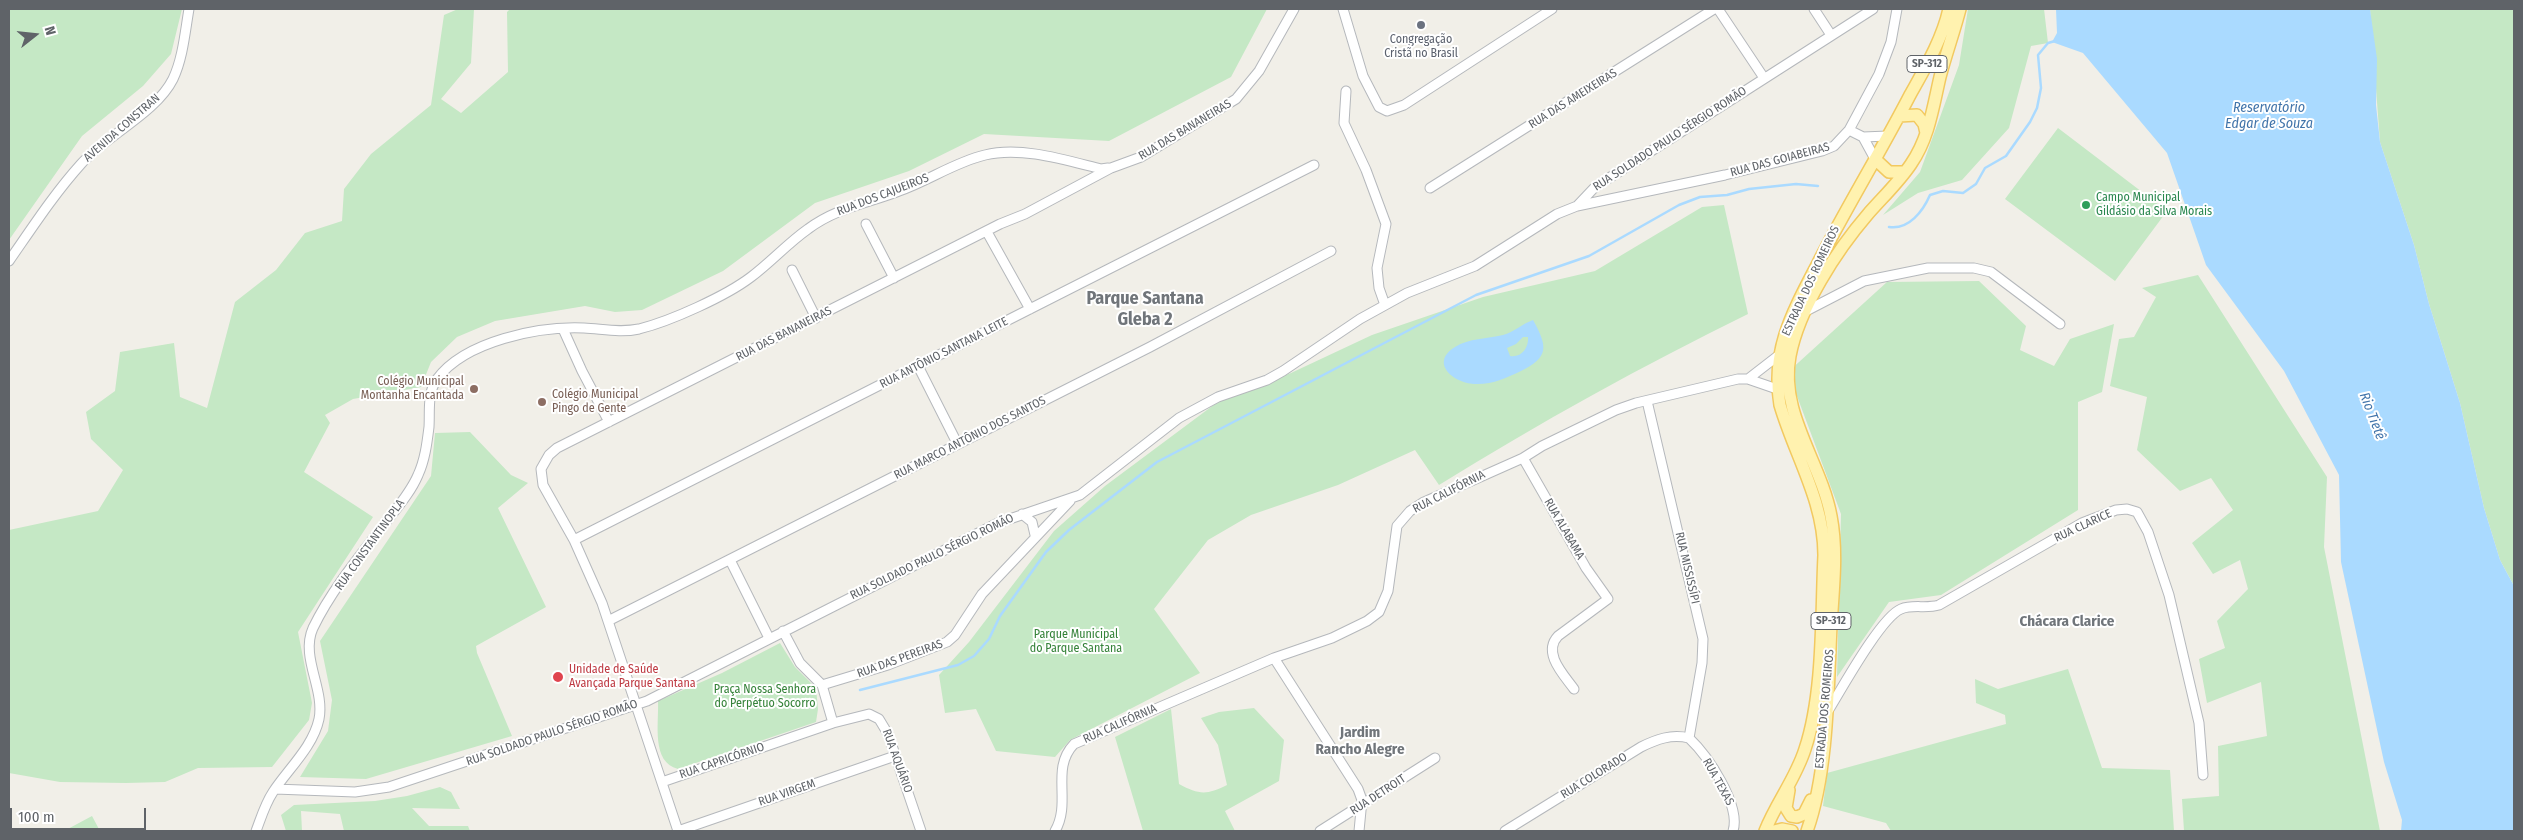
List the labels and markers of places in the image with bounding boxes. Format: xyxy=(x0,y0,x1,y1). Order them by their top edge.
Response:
marker: Congregação Cristã no Brasil xyxy=(1415,19,1427,31)
place label: Congregação Cristã no Brasil xyxy=(1384,33,1458,61)
place label: Campo Municipal Gildásio da Silva Morais xyxy=(2096,191,2212,219)
marker: Campo Municipal Gildásio da Silva Morais xyxy=(2080,199,2092,211)
place label: Colégio Municipal Montanha Encantada xyxy=(361,375,464,403)
marker: Colégio Municipal Montanha Encantada xyxy=(468,383,480,395)
place label: Colégio Municipal Pingo de Gente xyxy=(552,388,639,416)
marker: Colégio Municipal Pingo de Gente xyxy=(536,396,548,408)
place label: Unidade de Saúde Avançada Parque Santana xyxy=(569,663,696,691)
marker: Unidade de Saúde Avançada Parque Santana xyxy=(551,670,565,684)

